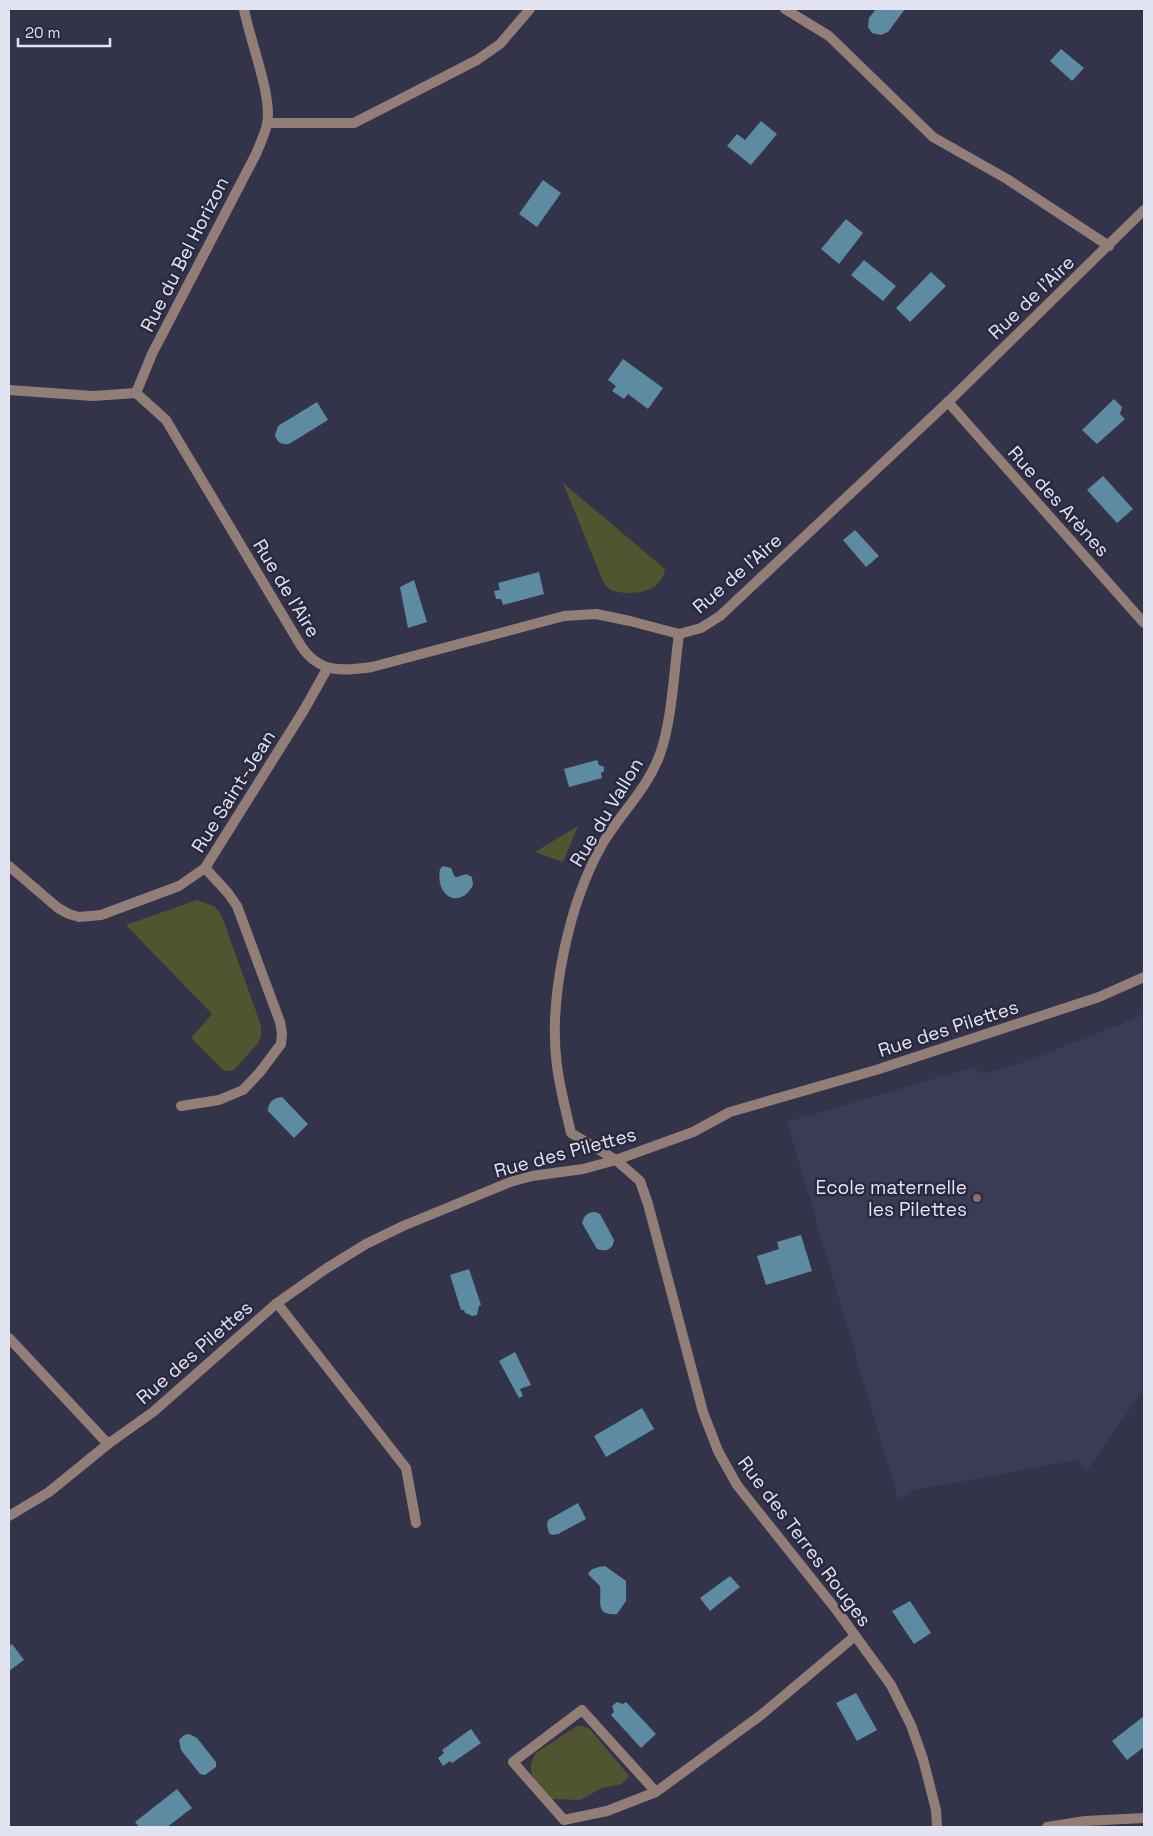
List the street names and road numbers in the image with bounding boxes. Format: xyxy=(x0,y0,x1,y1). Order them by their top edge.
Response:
street label: Rue du Bel Horizon xyxy=(135,172,234,336)
street label: Rue de l'Aire xyxy=(983,250,1080,345)
street label: Rue des Arènes xyxy=(1002,441,1115,562)
street label: Rue de l'Aire xyxy=(687,528,787,619)
street label: Rue de l'Aire xyxy=(247,534,326,642)
street label: Rue Saint-Jean xyxy=(186,725,281,857)
street label: Rue du Vallon xyxy=(564,753,649,871)
street label: Rue des Pilettes xyxy=(875,994,1022,1063)
street label: Rue des Pilettes xyxy=(491,1121,639,1183)
street label: Rue des Pilettes xyxy=(131,1295,258,1410)
street label: Rue des Terres Rouges xyxy=(732,1451,877,1632)

